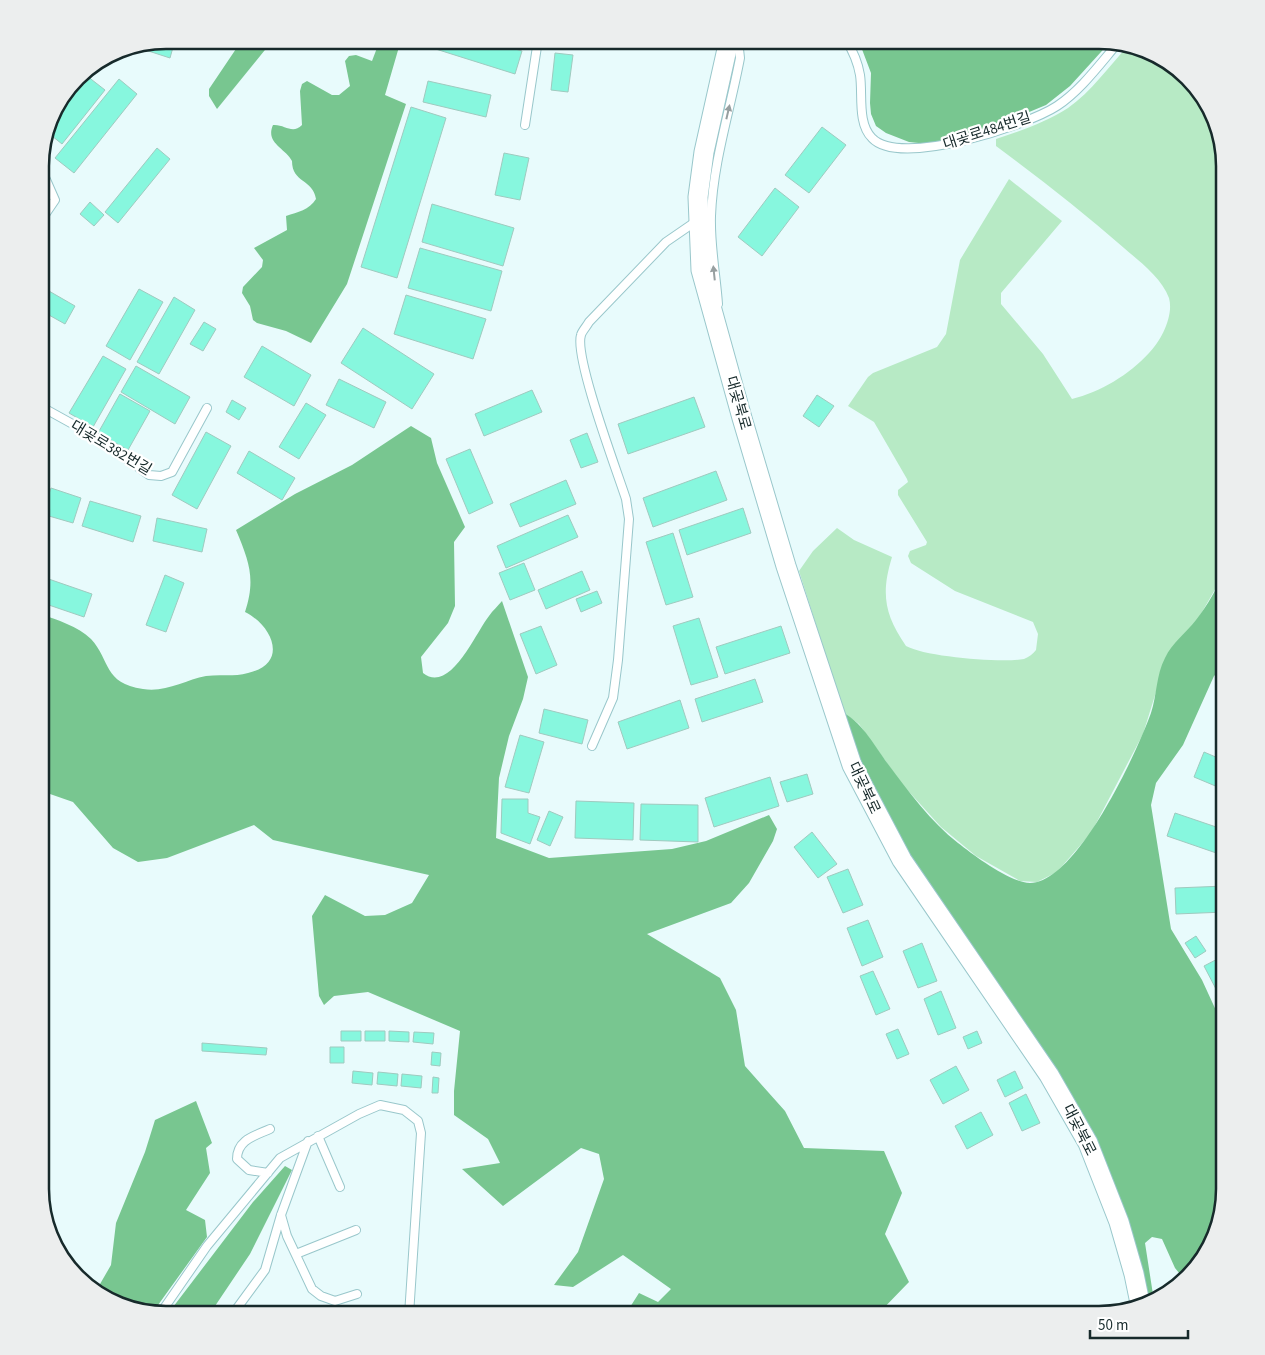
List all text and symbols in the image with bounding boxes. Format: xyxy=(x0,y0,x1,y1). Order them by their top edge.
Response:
one-way arrow xyxy=(724,104,732,119)
street label: 대곶로484번길 xyxy=(940,107,1034,155)
one-way arrow xyxy=(710,264,718,280)
street label: 대곶북로 xyxy=(720,374,756,432)
street label: 대곶로382번길 xyxy=(66,415,156,481)
street label: 대곶북로 xyxy=(843,759,885,817)
street label: 대곶북로 xyxy=(1057,1101,1101,1159)
scale bar xyxy=(1090,1308,1188,1340)
text: 50 m xyxy=(1098,1315,1128,1336)

